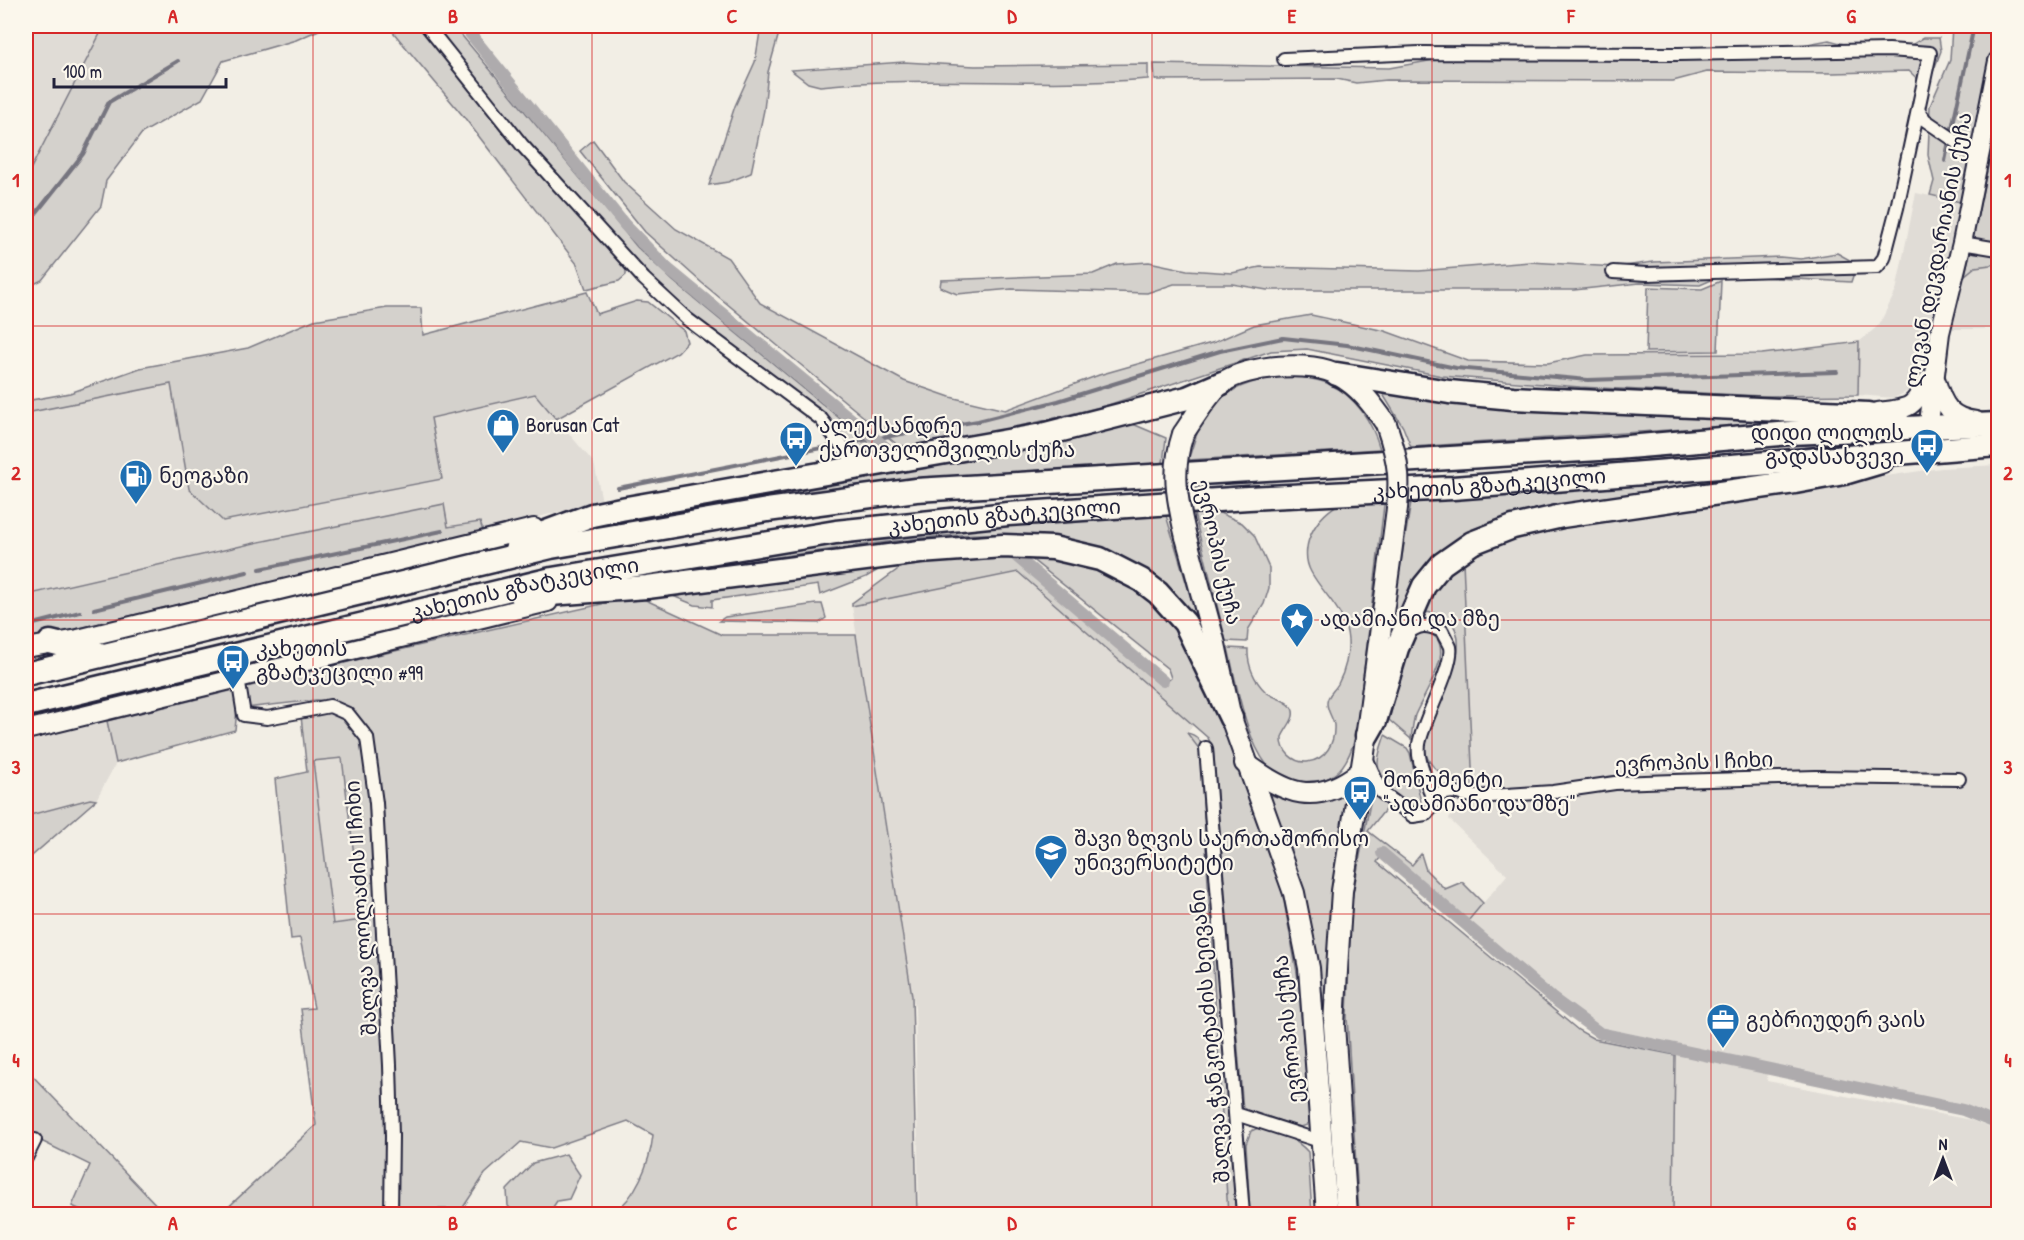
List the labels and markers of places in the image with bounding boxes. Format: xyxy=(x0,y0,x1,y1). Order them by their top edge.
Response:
shop icon: Borusan Cat xyxy=(485,407,521,454)
place label: Borusan Cat xyxy=(526,410,620,439)
place label: ალექსანდრე ქართველიშვილის ქუჩა xyxy=(819,411,1075,464)
place label: დიდი ლილოს გადასახვევი xyxy=(1751,418,1904,471)
bus stop icon: ალექსანდრე ქართველიშვილის ქუჩა xyxy=(778,420,814,467)
bus stop icon: დიდი ლილოს გადასახვევი xyxy=(1909,427,1945,474)
fuel station icon: ნეოგაზი xyxy=(118,458,154,505)
place label: ნეოგაზი xyxy=(159,461,249,490)
place icon: ადამიანი და მზე xyxy=(1279,601,1315,648)
place label: ადამიანი და მზე xyxy=(1320,604,1500,633)
place label: კახეთის გზატკეცილი #99 xyxy=(256,634,423,687)
bus stop icon: კახეთის გზატკეცილი #99 xyxy=(215,643,251,690)
place label: მონუმენტი "ადამიანი და მზე" xyxy=(1383,765,1576,818)
bus stop icon: მონუმენტი "ადამიანი და მზე" xyxy=(1342,774,1378,821)
place label: შავი ზღვის საერთაშორისო უნივერსიტეტი xyxy=(1074,824,1369,877)
school or university icon: შავი ზღვის საერთაშორისო უნივერსიტეტი xyxy=(1033,833,1069,880)
office icon: გებრიუდერ ვაის xyxy=(1705,1002,1741,1049)
place label: გებრიუდერ ვაის xyxy=(1746,1005,1926,1034)

